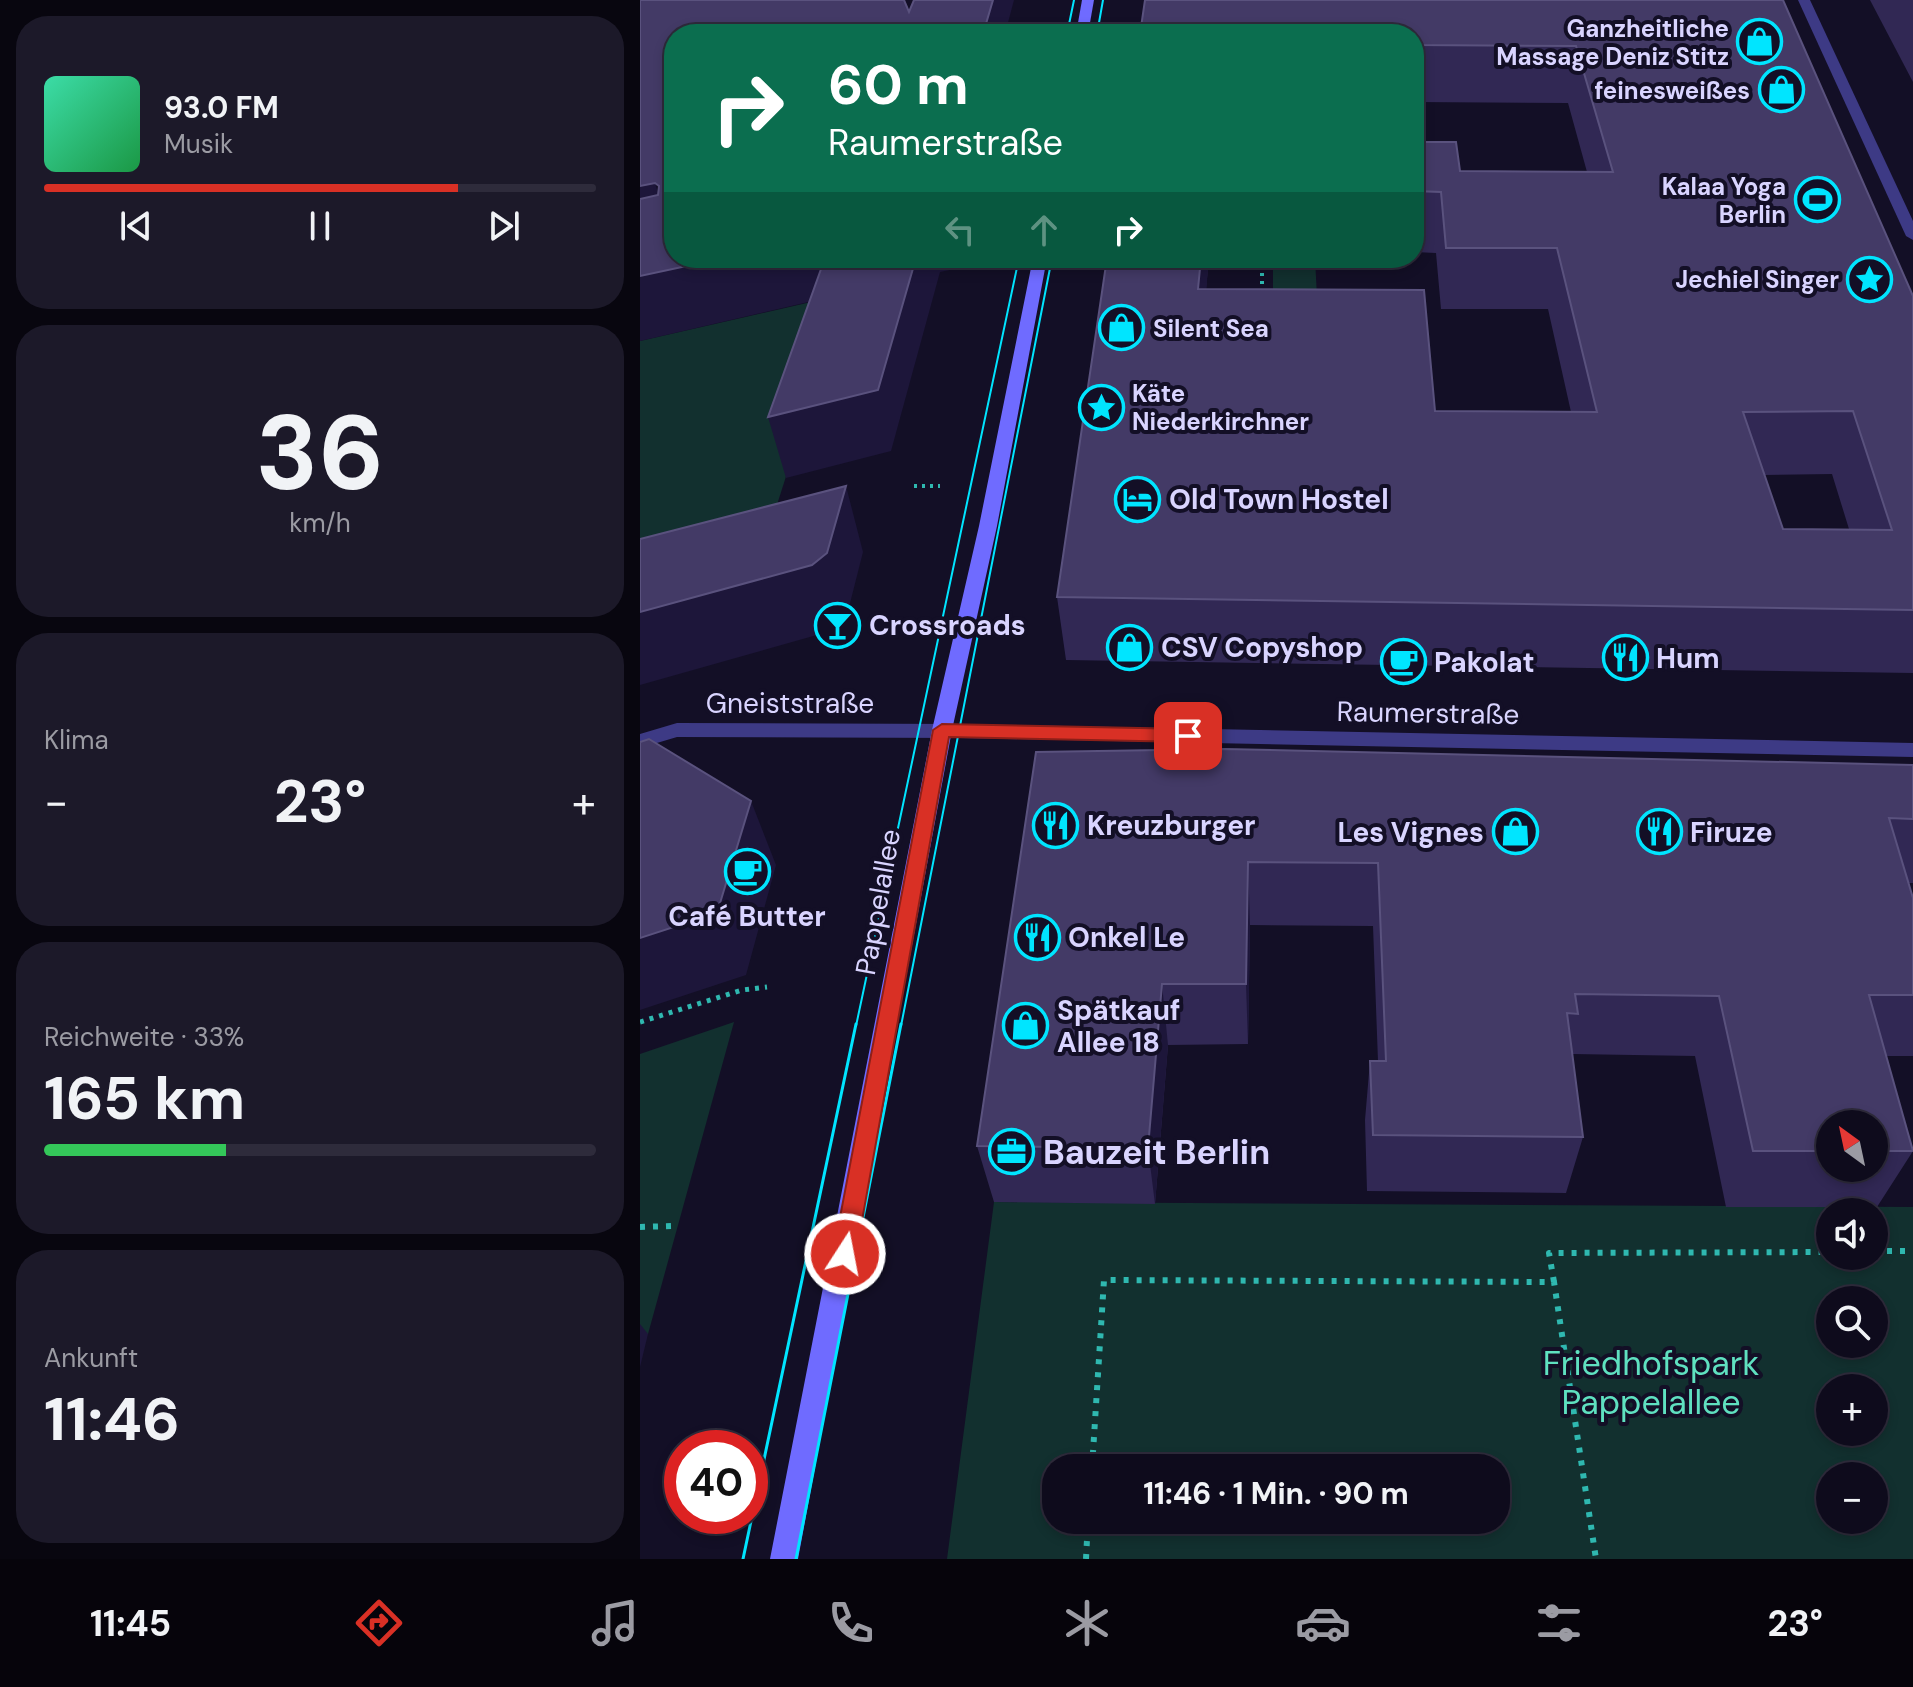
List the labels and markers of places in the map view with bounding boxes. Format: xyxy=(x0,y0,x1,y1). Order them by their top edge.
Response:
place label: Ganzheitliche Massage Deniz Stitz xyxy=(1496,13,1729,72)
shop icon: Ganzheitliche Massage Deniz Stitz xyxy=(1736,18,1784,66)
shop icon: feinesweißes xyxy=(1757,66,1805,114)
place label: feinesweißes xyxy=(1594,75,1750,106)
place label: Kalaa Yoga Berlin xyxy=(1662,171,1786,230)
sports icon: Kalaa Yoga Berlin xyxy=(1793,176,1841,224)
place icon: Jechiel Singer xyxy=(1846,255,1894,303)
place label: Jechiel Singer xyxy=(1675,264,1839,295)
shop icon: Silent Sea xyxy=(1098,304,1146,352)
place label: Silent Sea xyxy=(1153,313,1269,344)
place label: Käte Niederkirchner xyxy=(1132,378,1309,437)
place icon: Käte Niederkirchner xyxy=(1077,383,1125,431)
hotel icon: Old Town Hostel xyxy=(1114,475,1162,523)
place label: Old Town Hostel xyxy=(1169,481,1389,518)
bar icon: Crossroads xyxy=(814,601,862,649)
place label: Crossroads xyxy=(869,607,1026,644)
shop icon: CSV Copyshop xyxy=(1106,623,1154,671)
place label: CSV Copyshop xyxy=(1161,629,1363,666)
restaurant icon: Hum xyxy=(1601,634,1649,682)
cafe icon: Pakolat xyxy=(1379,638,1427,686)
place label: Hum xyxy=(1656,640,1720,677)
place label: Pakolat xyxy=(1434,644,1535,681)
pin xyxy=(1154,702,1222,770)
restaurant icon: Kreuzburger xyxy=(1032,801,1080,849)
place label: Kreuzburger xyxy=(1087,807,1255,844)
shop icon: Les Vignes xyxy=(1491,808,1539,856)
restaurant icon: Firuze xyxy=(1635,808,1683,856)
place label: Les Vignes xyxy=(1338,814,1484,851)
place label: Firuze xyxy=(1690,814,1773,851)
cafe icon: Café Butter xyxy=(723,848,771,896)
place label: Café Butter xyxy=(668,898,826,935)
restaurant icon: Onkel Le xyxy=(1013,913,1061,961)
place label: Onkel Le xyxy=(1068,919,1185,956)
place label: Spätkauf Allee 18 xyxy=(1057,992,1180,1061)
shop icon: Spätkauf Allee 18 xyxy=(1002,1002,1050,1050)
office icon: Bauzeit Berlin xyxy=(988,1128,1036,1176)
place label: Bauzeit Berlin xyxy=(1043,1130,1270,1175)

